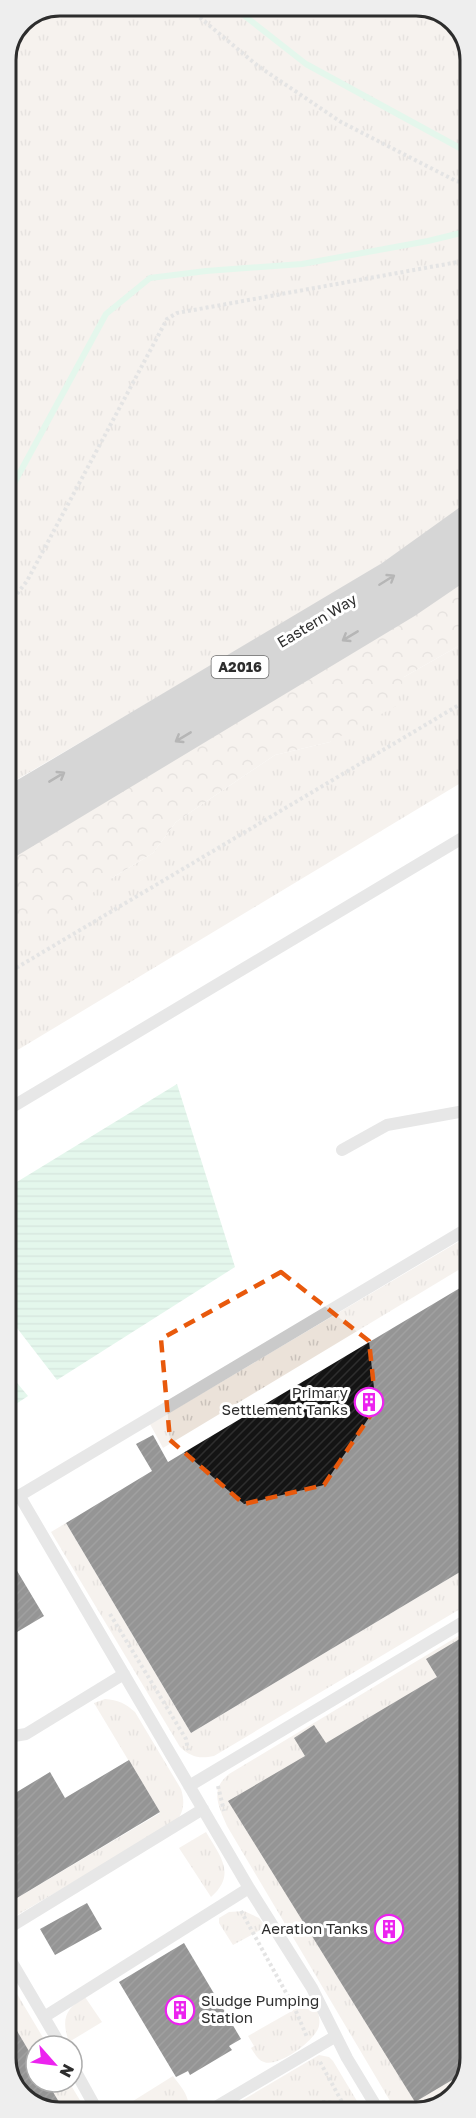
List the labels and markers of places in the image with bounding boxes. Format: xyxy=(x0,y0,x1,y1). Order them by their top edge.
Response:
place label: Primary Settlement Tanks xyxy=(222,1383,349,1418)
building icon: Primary Settlement Tanks xyxy=(353,1386,385,1418)
building icon: Aeration Tanks xyxy=(373,1913,405,1945)
place label: Aeration Tanks xyxy=(261,1919,368,1937)
place label: Sludge Pumping Station xyxy=(201,1991,319,2026)
building icon: Sludge Pumping Station xyxy=(164,1994,196,2026)

